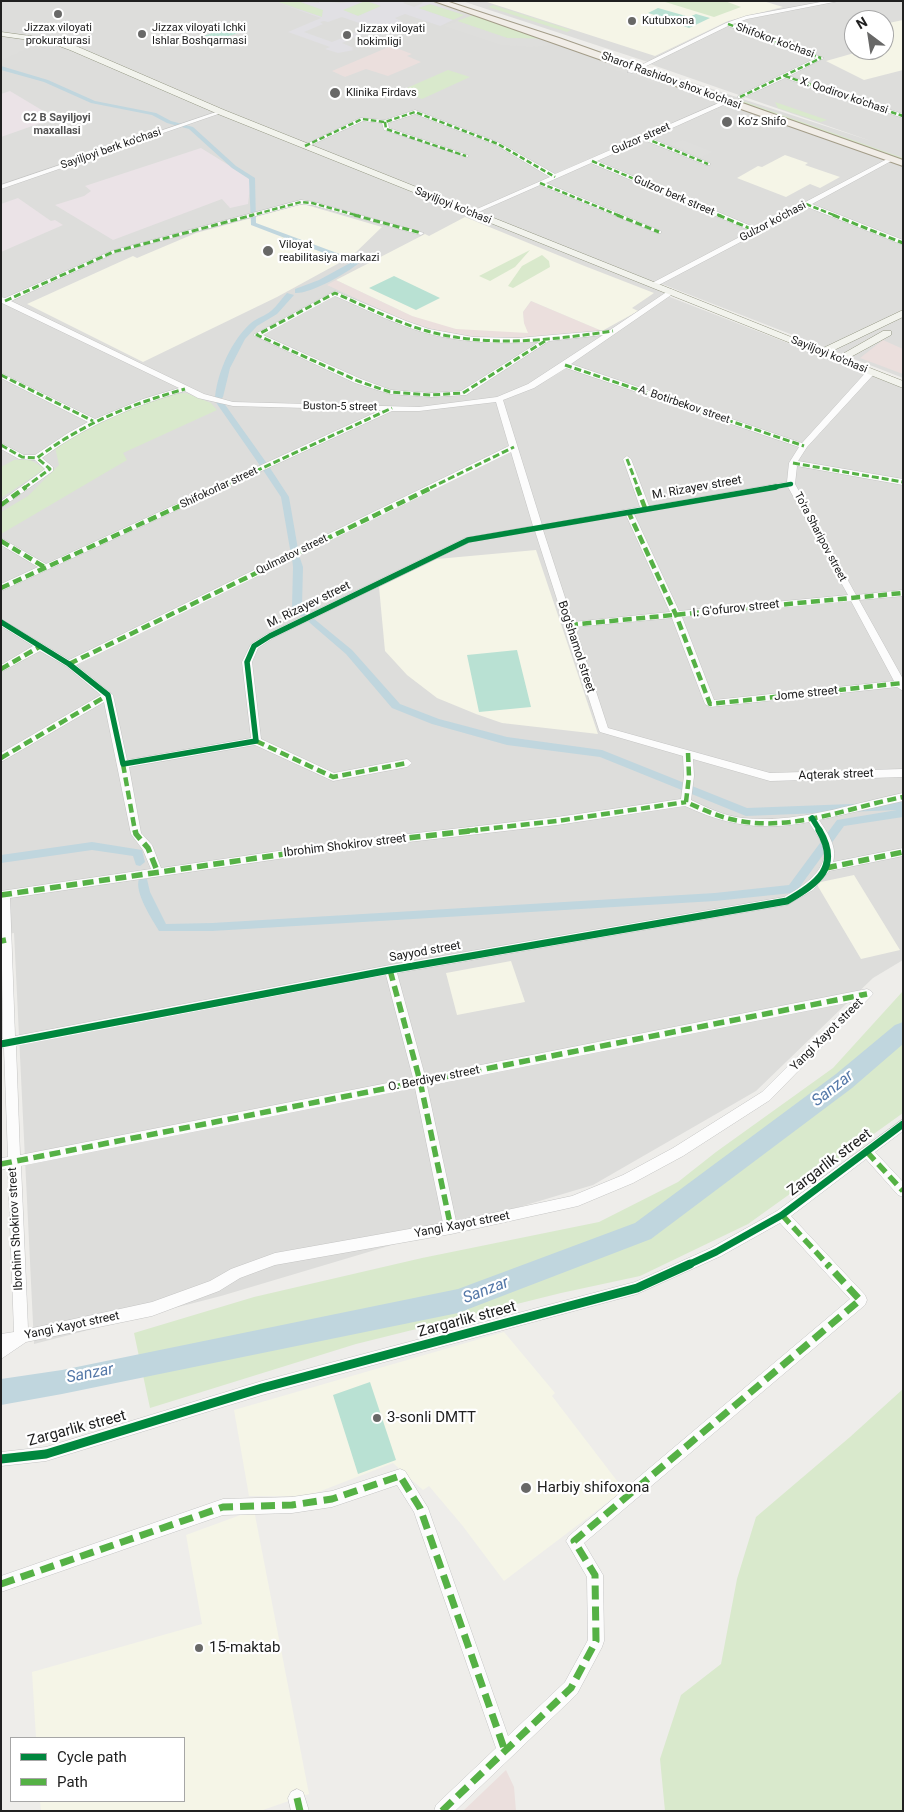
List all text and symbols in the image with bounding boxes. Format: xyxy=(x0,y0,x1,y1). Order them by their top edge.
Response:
marker: Jizzax viloyati prokuraturasi xyxy=(52,8,64,20)
north arrow xyxy=(844,10,894,60)
place label: Kutubxona xyxy=(642,14,694,28)
text: N xyxy=(853,14,870,32)
marker: Kutubxona xyxy=(626,15,638,27)
place label: Jizzax viloyati prokuraturasi xyxy=(24,21,92,47)
place label: Jizzax viloyati Ichki Ishlar Boshqarmasi xyxy=(152,21,247,47)
street label: Shifokor ko'chasi xyxy=(734,21,816,61)
place label: Jizzax viloyati hokimligi xyxy=(357,22,425,48)
marker: Jizzax viloyati Ichki Ishlar Boshqarmasi xyxy=(136,28,148,40)
marker: Jizzax viloyati hokimligi xyxy=(341,29,353,41)
street label: Sharof Rashidov shox ko'chasi xyxy=(599,50,743,112)
street label: X. Qodirov ko'chasi xyxy=(798,75,890,117)
marker: Klinika Firdavs xyxy=(328,86,342,100)
place label: Klinika Firdavs xyxy=(346,86,417,100)
district label: C2 B Sayiljoyi maxallasi xyxy=(23,111,91,137)
marker: Ko’z Shifo xyxy=(720,115,734,129)
place label: Ko’z Shifo xyxy=(738,115,786,129)
street label: Gulzor street xyxy=(610,120,672,158)
street label: Sayiljoyi berk ko'chasi xyxy=(59,126,163,172)
street label: Gulzor berk street xyxy=(632,173,716,219)
street label: Sayiljoyi ko'chasi xyxy=(413,185,493,227)
street label: Gulzor ko'chasi xyxy=(738,199,808,245)
place label: Viloyat reabilitasiya markazi xyxy=(279,238,379,264)
marker: Viloyat reabilitasiya markazi xyxy=(261,244,275,258)
street label: Sayiljoyi ko'chasi xyxy=(789,334,869,376)
street label: A. Botirbekov street xyxy=(636,383,732,427)
street label: Buston-5 street xyxy=(303,400,377,414)
street label: Shifokorlar street xyxy=(178,464,260,512)
street label: M. Rizayev street xyxy=(651,473,743,503)
street label: To'ra Sharipov street xyxy=(791,490,849,584)
street label: Qulmatov street xyxy=(254,532,330,578)
street label: M. Rizayev street xyxy=(265,579,353,631)
street label: I. G'ofurov street xyxy=(692,597,780,621)
street label: Bog'shamol street xyxy=(554,599,598,695)
street label: Jome street xyxy=(773,683,839,705)
street label: Aqterak street xyxy=(798,766,874,784)
street label: Ibrohim Shokirov street xyxy=(283,831,407,861)
street label: Sayyod street xyxy=(388,939,462,965)
street label: Yangi Xayot street xyxy=(788,996,866,1074)
street label: O. Berdiyev street xyxy=(387,1063,481,1095)
water label: Sanzar xyxy=(808,1067,858,1111)
street label: Zargarlik street xyxy=(784,1125,876,1201)
street label: Ibrohim Shokirov street xyxy=(6,1167,26,1291)
street label: Yangi Xayot street xyxy=(413,1209,511,1241)
water label: Sanzar xyxy=(460,1274,512,1308)
street label: Zargarlik street xyxy=(416,1298,518,1342)
street label: Yangi Xayot street xyxy=(23,1309,121,1343)
water label: Sanzar xyxy=(65,1360,115,1388)
street label: Zargarlik street xyxy=(26,1407,128,1451)
place label: 3-sonli DMTT xyxy=(387,1409,476,1427)
marker: 3-sonli DMTT xyxy=(371,1412,383,1424)
place label: Harbiy shifoxona xyxy=(537,1479,649,1497)
marker: Harbiy shifoxona xyxy=(519,1481,533,1495)
place label: 15-maktab xyxy=(209,1639,280,1657)
marker: 15-maktab xyxy=(193,1642,205,1654)
legend xyxy=(10,1737,185,1802)
text: Cycle path xyxy=(57,1748,127,1766)
text: Path xyxy=(57,1773,88,1791)

